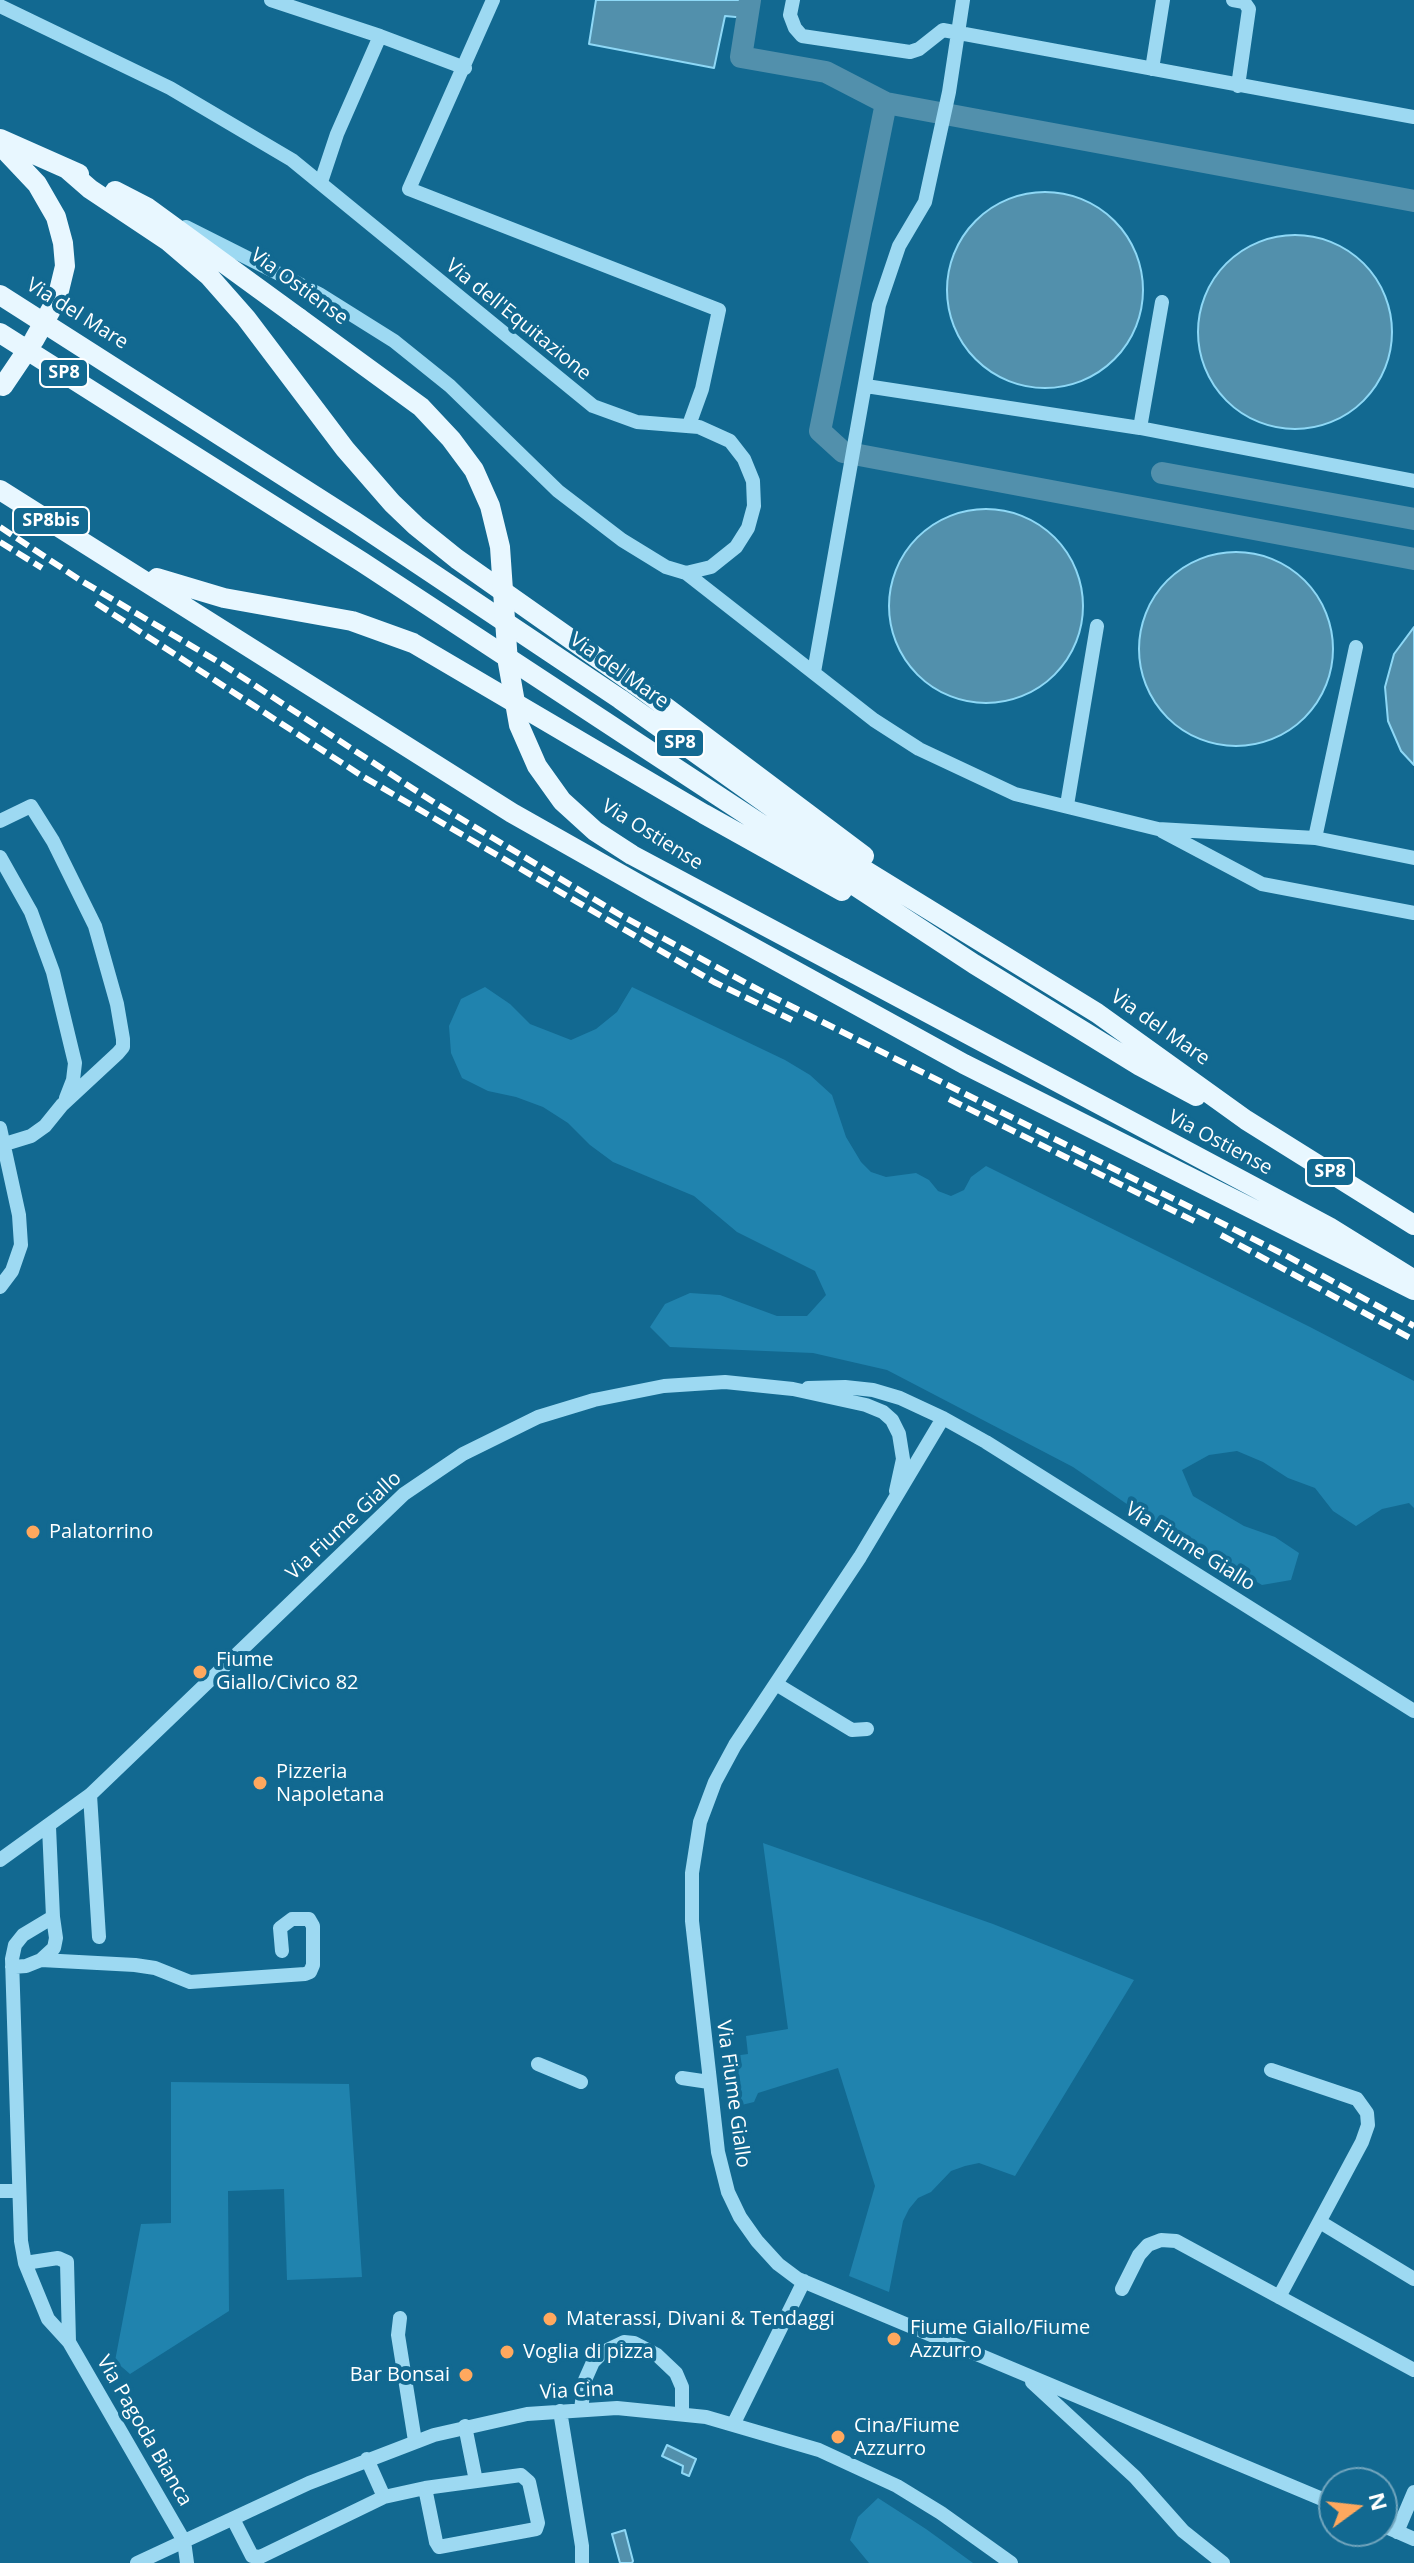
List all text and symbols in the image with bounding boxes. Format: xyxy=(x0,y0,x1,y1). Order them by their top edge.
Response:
street label: Via Ostiense xyxy=(246,244,352,330)
street label: Via dell'Equitazione xyxy=(440,254,596,386)
street label: Via del Mare xyxy=(22,273,132,355)
road number: SP8 xyxy=(40,359,88,387)
road number: SP8bis xyxy=(13,507,89,535)
street label: Via del Mare xyxy=(565,628,673,714)
road number: SP8 xyxy=(656,729,704,757)
street label: Via Ostiense xyxy=(597,794,707,876)
street label: Via del Mare xyxy=(1106,985,1214,1071)
street label: Via Ostiense xyxy=(1164,1105,1276,1181)
road number: SP8 xyxy=(1306,1158,1354,1186)
street label: Via Fiume Giallo xyxy=(281,1467,407,1585)
street label: Via Fiume Giallo xyxy=(1121,1497,1259,1597)
place label: Palatorrino xyxy=(49,1520,153,1544)
marker: Palatorrino xyxy=(24,1523,42,1541)
place label: Fiume Giallo/Civico 82 xyxy=(216,1648,359,1695)
marker: Fiume Giallo/Civico 82 xyxy=(191,1663,209,1681)
place label: Pizzeria Napoletana xyxy=(276,1760,384,1807)
marker: Pizzeria Napoletana xyxy=(251,1774,269,1792)
street label: Via Fiume Giallo xyxy=(711,2019,755,2169)
place label: Materassi, Divani & Tendaggi xyxy=(566,2307,835,2331)
marker: Materassi, Divani & Tendaggi xyxy=(541,2310,559,2328)
place label: Fiume Giallo/Fiume Azzurro xyxy=(910,2316,1090,2363)
marker: Fiume Giallo/Fiume Azzurro xyxy=(885,2330,903,2348)
place label: Voglia di pizza xyxy=(523,2340,654,2364)
marker: Voglia di pizza xyxy=(498,2343,516,2361)
street label: Via Pagoda Bianca xyxy=(91,2351,197,2511)
place label: Bar Bonsai xyxy=(350,2363,450,2387)
marker: Bar Bonsai xyxy=(457,2366,475,2384)
street label: Via Cina xyxy=(539,2377,615,2405)
place label: Cina/Fiume Azzurro xyxy=(854,2414,960,2461)
marker: Cina/Fiume Azzurro xyxy=(829,2428,847,2446)
north arrow xyxy=(1318,2467,1398,2547)
text: N xyxy=(1362,2489,1396,2514)

